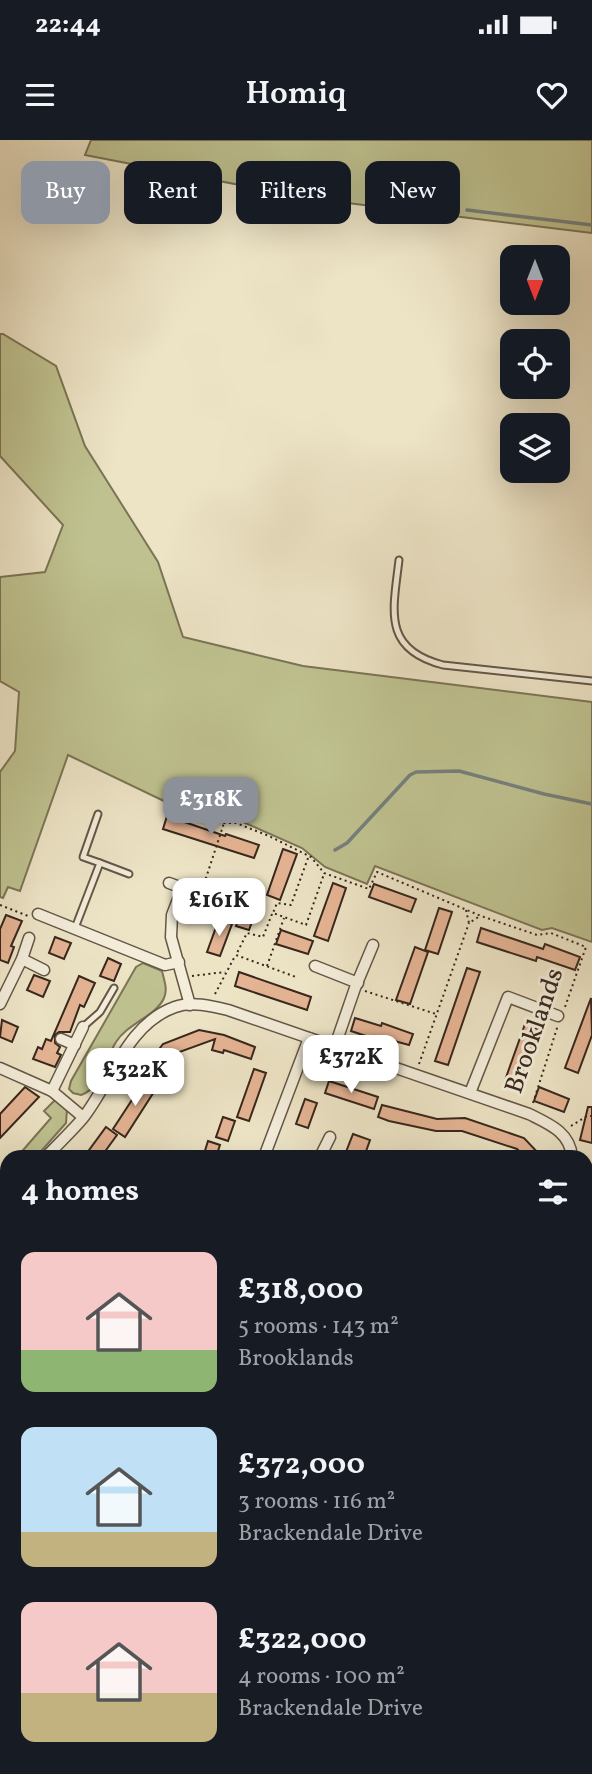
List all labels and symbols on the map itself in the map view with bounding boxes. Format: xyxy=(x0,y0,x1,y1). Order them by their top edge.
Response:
north arrow xyxy=(500,245,570,315)
pin: £318K xyxy=(162,778,260,837)
pin: £161K xyxy=(170,878,268,938)
street label: Brooklands xyxy=(497,963,573,1099)
pin: £372K xyxy=(302,1035,400,1095)
pin: £322K xyxy=(86,1048,184,1108)

